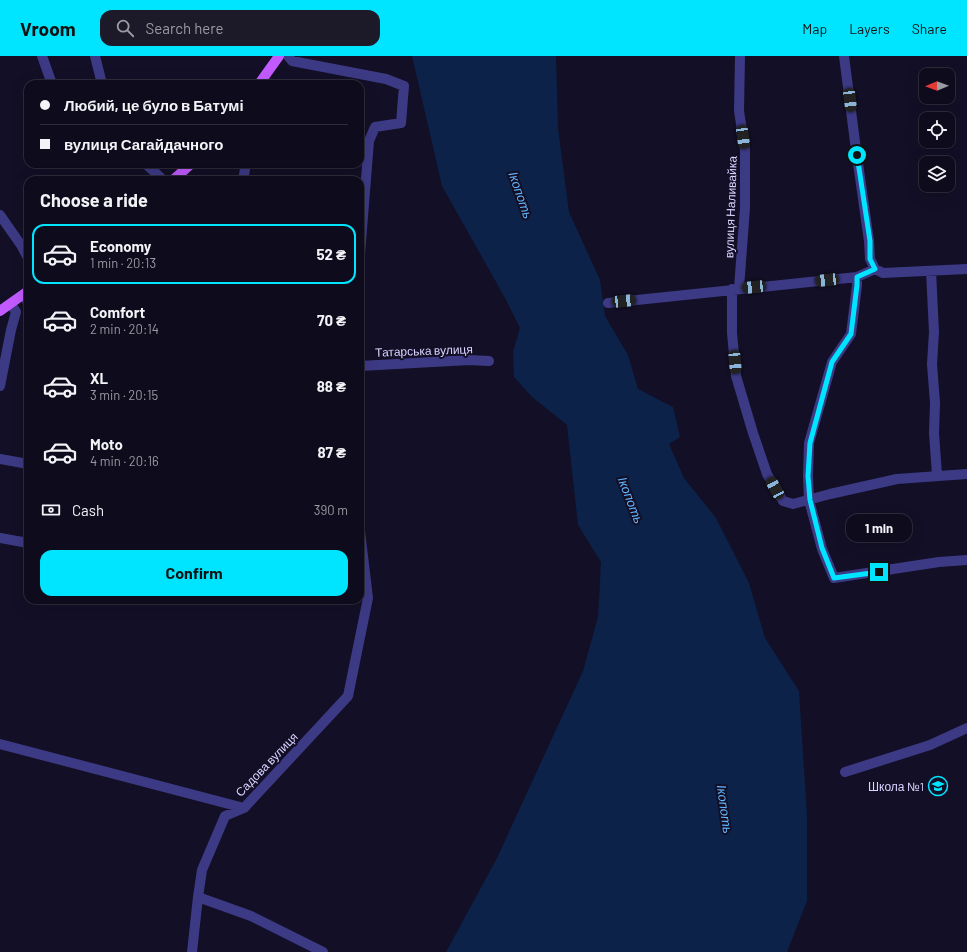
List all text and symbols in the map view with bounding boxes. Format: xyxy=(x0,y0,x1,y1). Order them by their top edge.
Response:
search box xyxy=(100,10,380,46)
text: Vroom xyxy=(20,17,76,40)
icon: search xyxy=(114,17,136,39)
text: Search here xyxy=(146,19,224,37)
text: Map xyxy=(802,20,827,37)
text: Layers xyxy=(849,20,890,37)
text: Share xyxy=(912,20,947,37)
north arrow xyxy=(919,68,955,104)
map controls xyxy=(919,68,955,192)
car xyxy=(843,87,857,113)
text: Любий, це було в Батумі xyxy=(64,96,244,114)
button: locate xyxy=(919,112,955,148)
car xyxy=(735,124,751,150)
text: вулиця Сагайдачного xyxy=(64,135,224,153)
route start xyxy=(848,146,866,164)
street label: вулиця Наливайка xyxy=(721,155,740,258)
button: layers xyxy=(919,156,955,192)
water label: Ікопоть xyxy=(505,169,537,221)
text: Choose a ride xyxy=(40,189,148,211)
icon: car xyxy=(42,236,78,272)
text: Economy xyxy=(90,237,151,255)
text: 52 ₴ xyxy=(317,245,346,263)
text: 1 min · 20:13 xyxy=(90,255,156,271)
car xyxy=(814,273,840,287)
car xyxy=(741,280,767,294)
car xyxy=(611,294,637,308)
icon: car xyxy=(42,302,78,338)
text: Comfort xyxy=(90,303,145,321)
text: 70 ₴ xyxy=(317,311,346,329)
text: 2 min · 20:14 xyxy=(90,321,159,337)
street label: Татарська вулиця xyxy=(375,341,473,360)
car xyxy=(728,350,742,374)
icon: car xyxy=(42,368,78,404)
text: XL xyxy=(90,369,108,387)
text: 88 ₴ xyxy=(317,377,346,395)
text: 3 min · 20:15 xyxy=(90,387,158,403)
icon: car xyxy=(42,434,78,470)
text: Moto xyxy=(90,435,123,453)
text: 87 ₴ xyxy=(317,443,346,461)
text: 4 min · 20:16 xyxy=(90,453,159,469)
water label: Ікопоть xyxy=(615,474,647,526)
car xyxy=(764,475,786,501)
icon: cash xyxy=(40,499,62,521)
text: Cash xyxy=(72,501,104,519)
text: 390 m xyxy=(314,502,348,518)
callout: 1 min xyxy=(846,514,912,542)
text: 1 min xyxy=(865,520,893,536)
button: Confirm xyxy=(40,550,348,596)
route end xyxy=(870,563,888,581)
street label: Садова вулиця xyxy=(232,729,301,800)
school or university icon: Школа №1 xyxy=(927,775,949,797)
place label: Школа №1 xyxy=(868,779,924,793)
water label: Ікопоть xyxy=(714,784,736,835)

